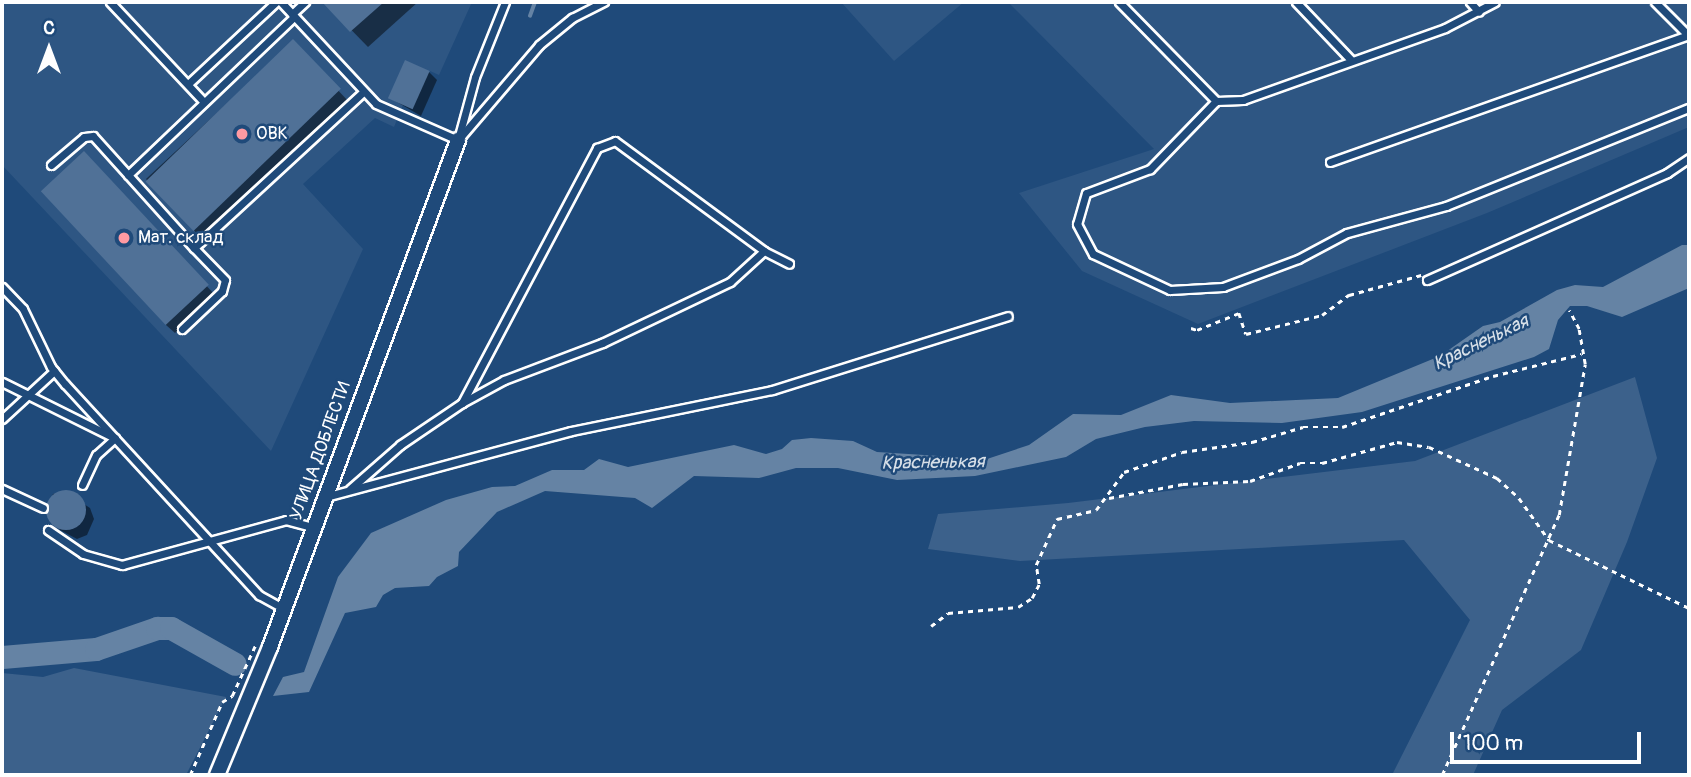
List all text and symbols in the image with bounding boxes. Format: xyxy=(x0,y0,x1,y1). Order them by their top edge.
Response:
north arrow xyxy=(14,14,84,84)
text: С xyxy=(43,16,55,40)
place label: ОВК xyxy=(256,123,288,145)
marker: ОВК xyxy=(234,126,250,142)
place label: Мат. склад xyxy=(138,227,223,249)
marker: Мат. склад xyxy=(116,230,132,246)
water label: Красненькая xyxy=(1430,310,1532,376)
street label: УЛИЦА ДОБЛЕСТИ xyxy=(286,379,356,523)
water label: Красненькая xyxy=(881,451,985,475)
scale bar xyxy=(1453,718,1644,762)
text: 100 m xyxy=(1463,730,1523,757)

